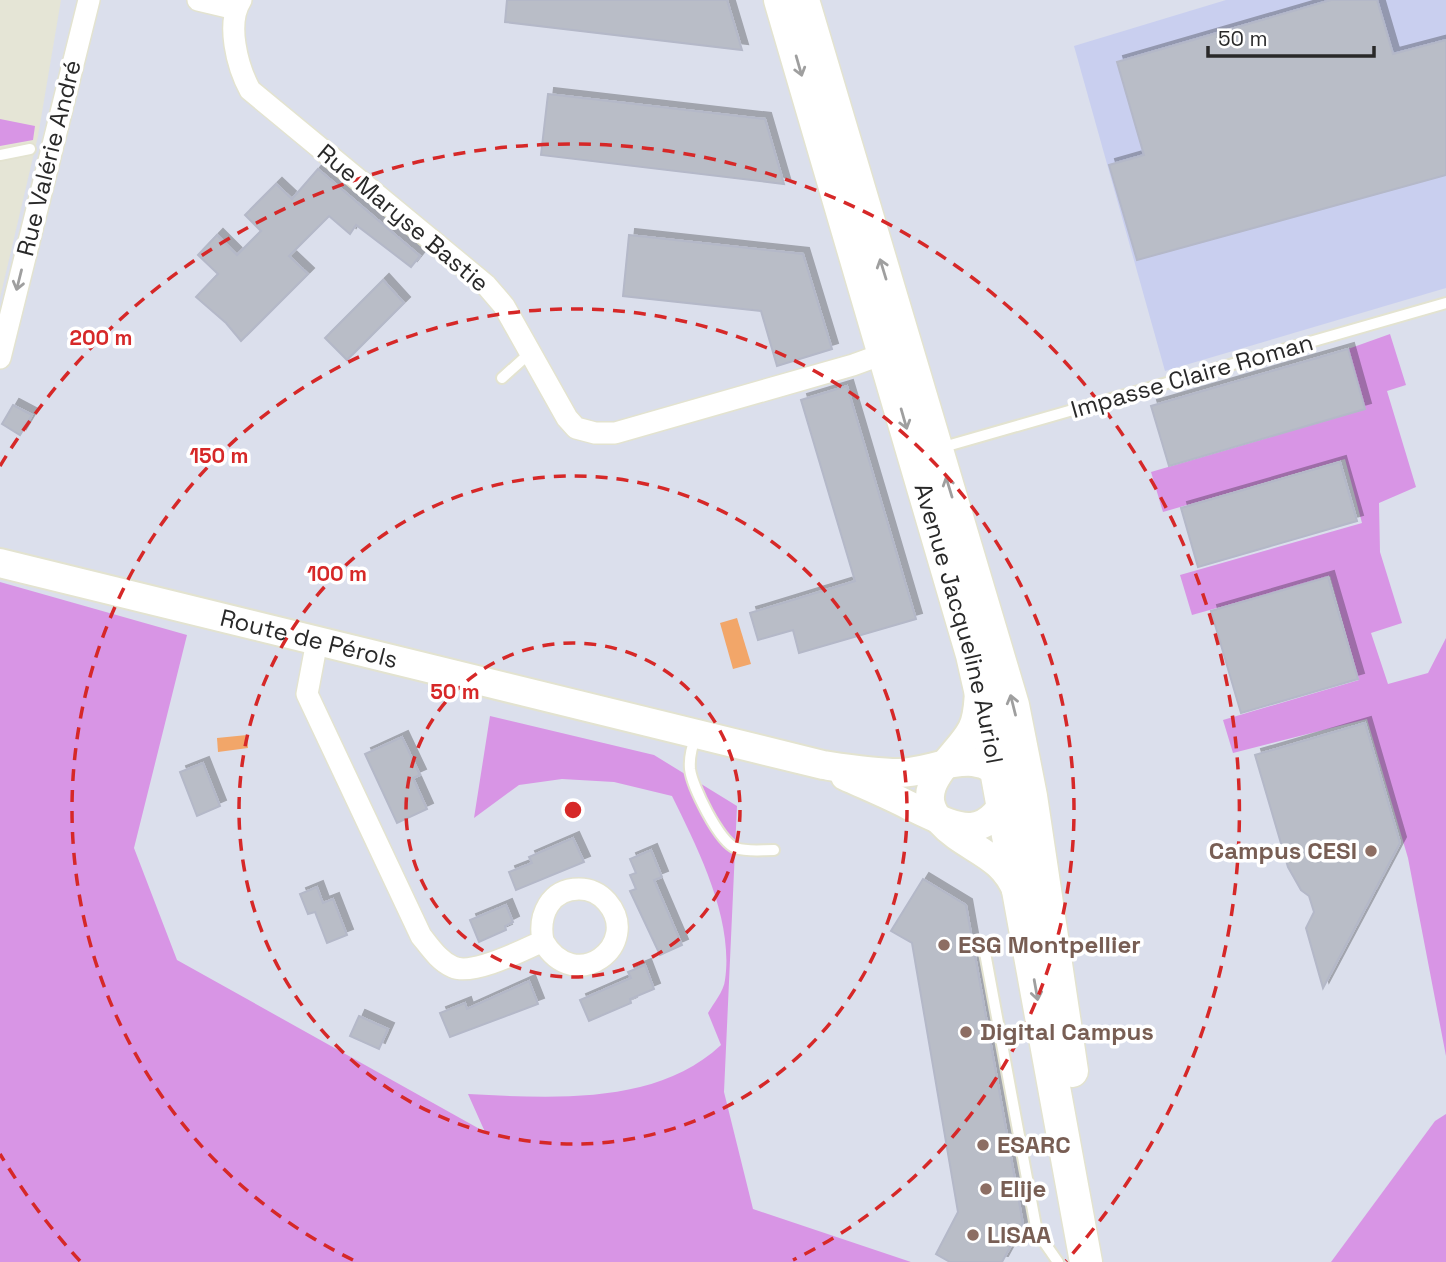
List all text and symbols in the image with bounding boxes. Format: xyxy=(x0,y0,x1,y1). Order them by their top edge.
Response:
scale bar xyxy=(1208,14,1374,58)
text: 50 m xyxy=(1218,25,1268,52)
one-way arrow xyxy=(793,54,806,76)
street label: Rue Valérie André xyxy=(9,57,88,259)
street label: Rue Maryse Bastie xyxy=(311,137,495,298)
one-way arrow xyxy=(875,259,888,281)
one-way arrow xyxy=(12,268,25,291)
text: 200 m xyxy=(70,324,132,351)
street label: Impasse Claire Roman xyxy=(1067,326,1316,425)
one-way arrow xyxy=(898,407,911,430)
text: 150 m xyxy=(190,442,248,469)
one-way arrow xyxy=(941,476,954,498)
street label: Avenue Jacqueline Auriol xyxy=(908,480,1011,766)
text: 100 m xyxy=(307,560,367,587)
street label: Route de Pérols xyxy=(217,602,401,675)
text: 50 m xyxy=(430,678,480,705)
one-way arrow xyxy=(1006,694,1019,717)
centre of rings xyxy=(561,798,585,822)
place label: Campus CESI xyxy=(1209,835,1357,866)
marker: Campus CESI xyxy=(1363,843,1379,859)
place label: ESG Montpellier xyxy=(958,929,1141,960)
marker: ESG Montpellier xyxy=(936,937,952,953)
one-way arrow xyxy=(1030,978,1043,1001)
place label: Digital Campus xyxy=(980,1016,1154,1047)
marker: Digital Campus xyxy=(958,1024,974,1040)
place label: ESARC xyxy=(997,1129,1071,1160)
marker: ESARC xyxy=(975,1137,991,1153)
place label: Elije xyxy=(1000,1173,1046,1204)
marker: Elije xyxy=(978,1181,994,1197)
place label: LISAA xyxy=(987,1219,1051,1250)
marker: LISAA xyxy=(965,1227,981,1243)

